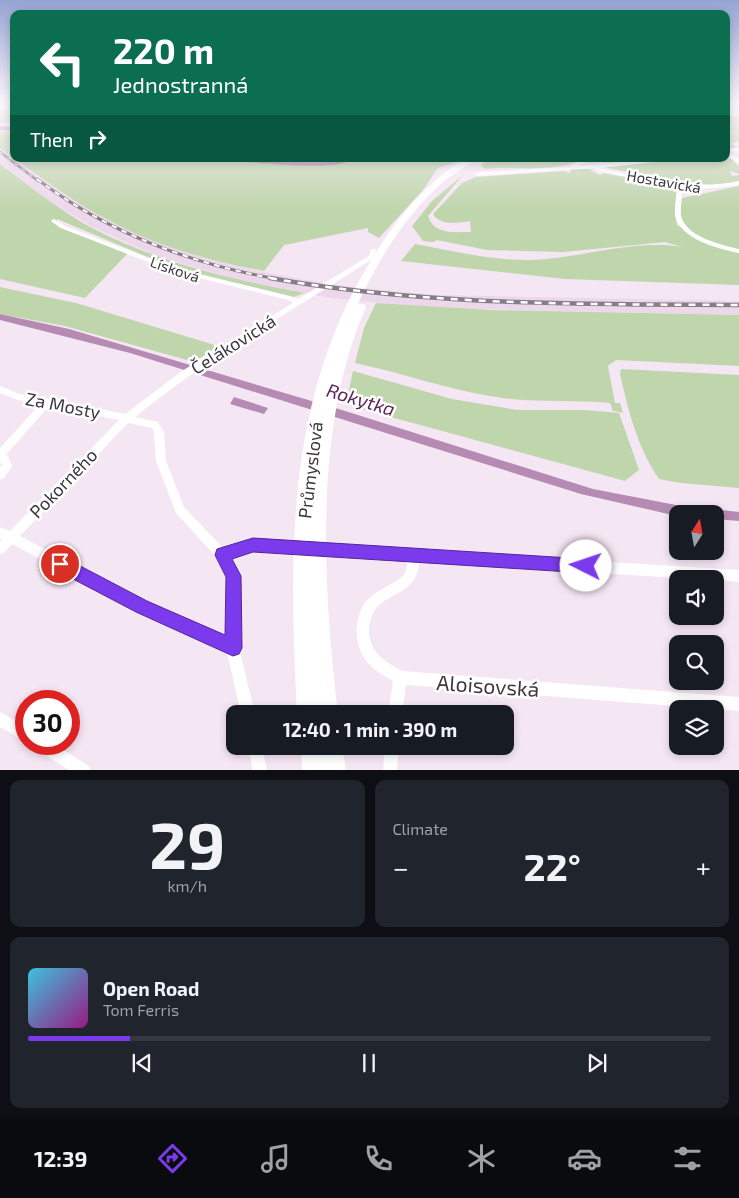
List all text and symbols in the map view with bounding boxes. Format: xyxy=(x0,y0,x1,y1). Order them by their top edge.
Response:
text: 220 m xyxy=(113,29,214,71)
icon: left xyxy=(30,30,95,95)
text: Jednostranná xyxy=(113,71,248,97)
icon: right xyxy=(83,125,111,153)
text: Then xyxy=(30,128,73,151)
street label: Hostavická xyxy=(626,166,702,196)
street label: Lísková xyxy=(148,252,202,286)
street label: Čelákovická xyxy=(186,309,280,379)
water label: Rokytka xyxy=(324,378,398,421)
street label: Za Mosty xyxy=(24,387,103,423)
street label: Průmyslová xyxy=(293,420,327,520)
street label: Pokorného xyxy=(25,444,101,522)
north arrow xyxy=(669,505,724,560)
map controls xyxy=(669,505,724,755)
position arrow xyxy=(559,539,611,591)
pin xyxy=(39,543,81,585)
icon: arrive xyxy=(46,550,74,578)
button: sound xyxy=(669,570,724,625)
button: search xyxy=(669,635,724,690)
street label: Aloisovská xyxy=(436,669,540,701)
speed limit sign: 30 xyxy=(15,690,80,755)
button: layers xyxy=(669,700,724,755)
text: 12:40 · 1 min · 390 m xyxy=(283,718,457,741)
text: 29 xyxy=(149,804,225,882)
text: Climate xyxy=(393,819,448,838)
text: 22° xyxy=(524,843,581,889)
text: − xyxy=(393,850,409,884)
text: + xyxy=(696,850,711,884)
text: km/h xyxy=(167,876,207,895)
text: Open Road xyxy=(103,977,199,1000)
text: Tom Ferris xyxy=(103,1000,179,1019)
icon: previous xyxy=(128,1049,156,1077)
icon: pause xyxy=(355,1049,383,1077)
icon: next xyxy=(583,1049,611,1077)
icon: directions xyxy=(155,1141,190,1176)
icon: music xyxy=(258,1141,293,1176)
icon: phone xyxy=(361,1141,396,1176)
icon: climate xyxy=(464,1141,499,1176)
icon: car xyxy=(567,1141,602,1176)
icon: filters xyxy=(670,1141,705,1176)
text: 12:39 xyxy=(34,1145,87,1171)

